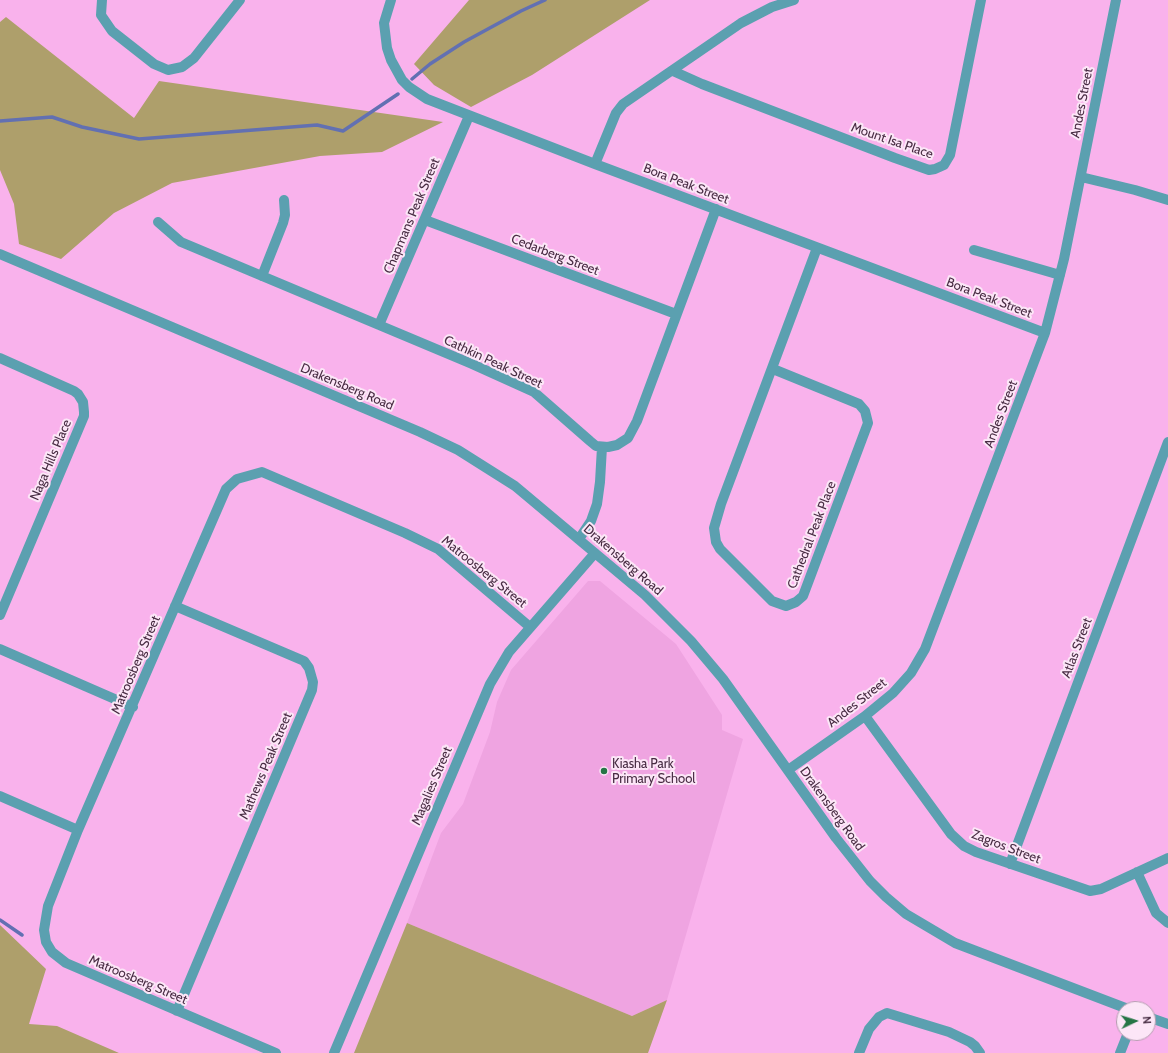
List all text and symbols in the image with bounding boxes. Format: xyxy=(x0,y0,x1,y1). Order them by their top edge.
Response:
street label: Andes Street xyxy=(1068,67,1096,139)
street label: Mount Isa Place xyxy=(849,120,935,162)
street label: Chapmans Peak Street xyxy=(381,156,443,276)
street label: Bora Peak Street xyxy=(641,161,731,207)
street label: Cedarberg Street xyxy=(509,231,601,279)
street label: Bora Peak Street xyxy=(944,275,1034,321)
street label: Cathkin Peak Street xyxy=(441,332,545,392)
street label: Drakensberg Road xyxy=(298,360,396,414)
street label: Andes Street xyxy=(981,378,1021,450)
street label: Naga Hills Place xyxy=(27,417,75,503)
street label: Cathedral Peak Place xyxy=(784,479,840,591)
street label: Drakensberg Road xyxy=(580,521,666,599)
street label: Matroosberg Street xyxy=(438,533,530,611)
street label: Matroosberg Street xyxy=(108,613,164,717)
street label: Atlas Street xyxy=(1058,616,1096,680)
street label: Andes Street xyxy=(824,675,890,731)
street label: Mathews Peak Street xyxy=(236,710,296,822)
street label: Magalies Street xyxy=(408,744,456,828)
place label: Kiasha Park Primary School xyxy=(612,756,695,787)
street label: Drakensberg Road xyxy=(796,764,868,854)
marker: Kiasha Park Primary School xyxy=(599,766,609,776)
street label: Zagros Street xyxy=(969,827,1043,867)
street label: Matroosberg Street xyxy=(86,952,190,1008)
north arrow xyxy=(1116,1001,1156,1041)
text: N xyxy=(1140,1016,1154,1025)

